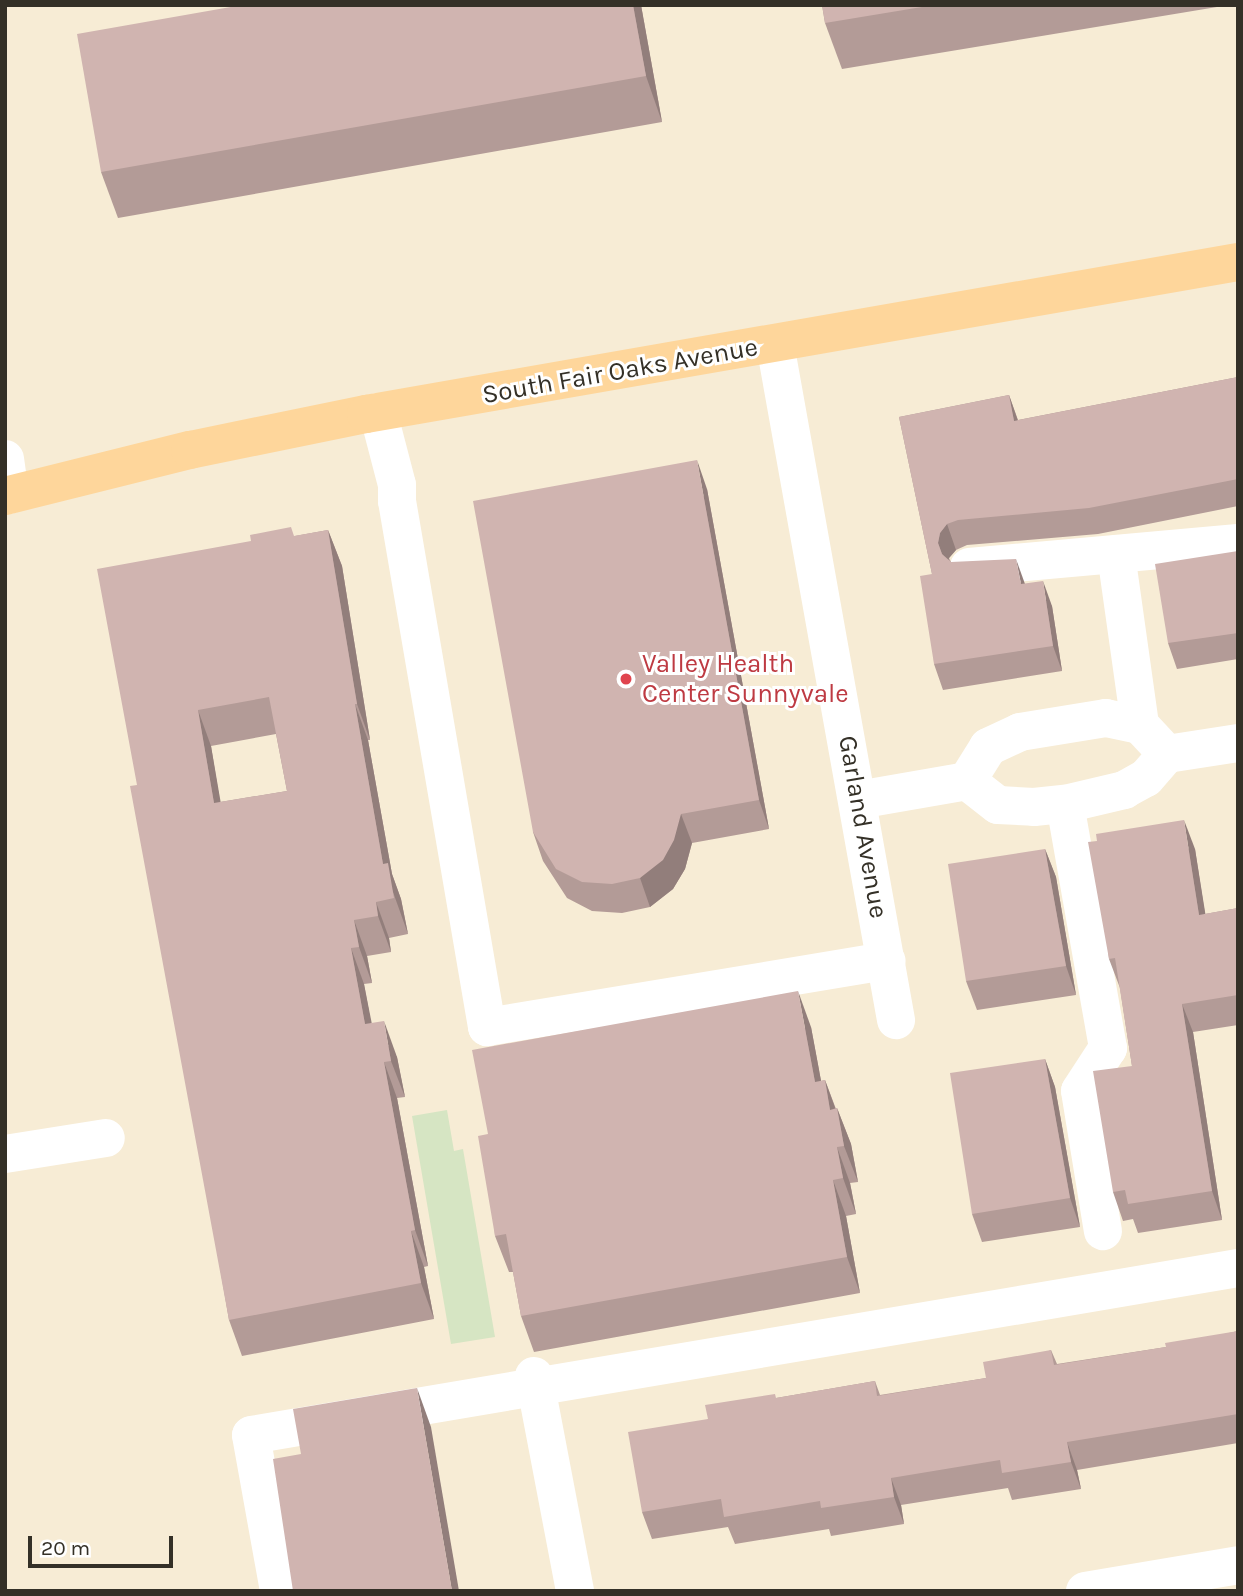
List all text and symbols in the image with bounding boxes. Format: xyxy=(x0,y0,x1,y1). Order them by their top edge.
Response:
street label: South Fair Oaks Avenue xyxy=(480,331,760,411)
place label: Valley Health Center Sunnyvale xyxy=(642,648,849,710)
marker: Valley Health Center Sunnyvale xyxy=(616,669,636,689)
street label: Garland Avenue xyxy=(832,733,894,921)
scale bar xyxy=(32,1522,177,1566)
text: 20 m xyxy=(41,1536,90,1560)

